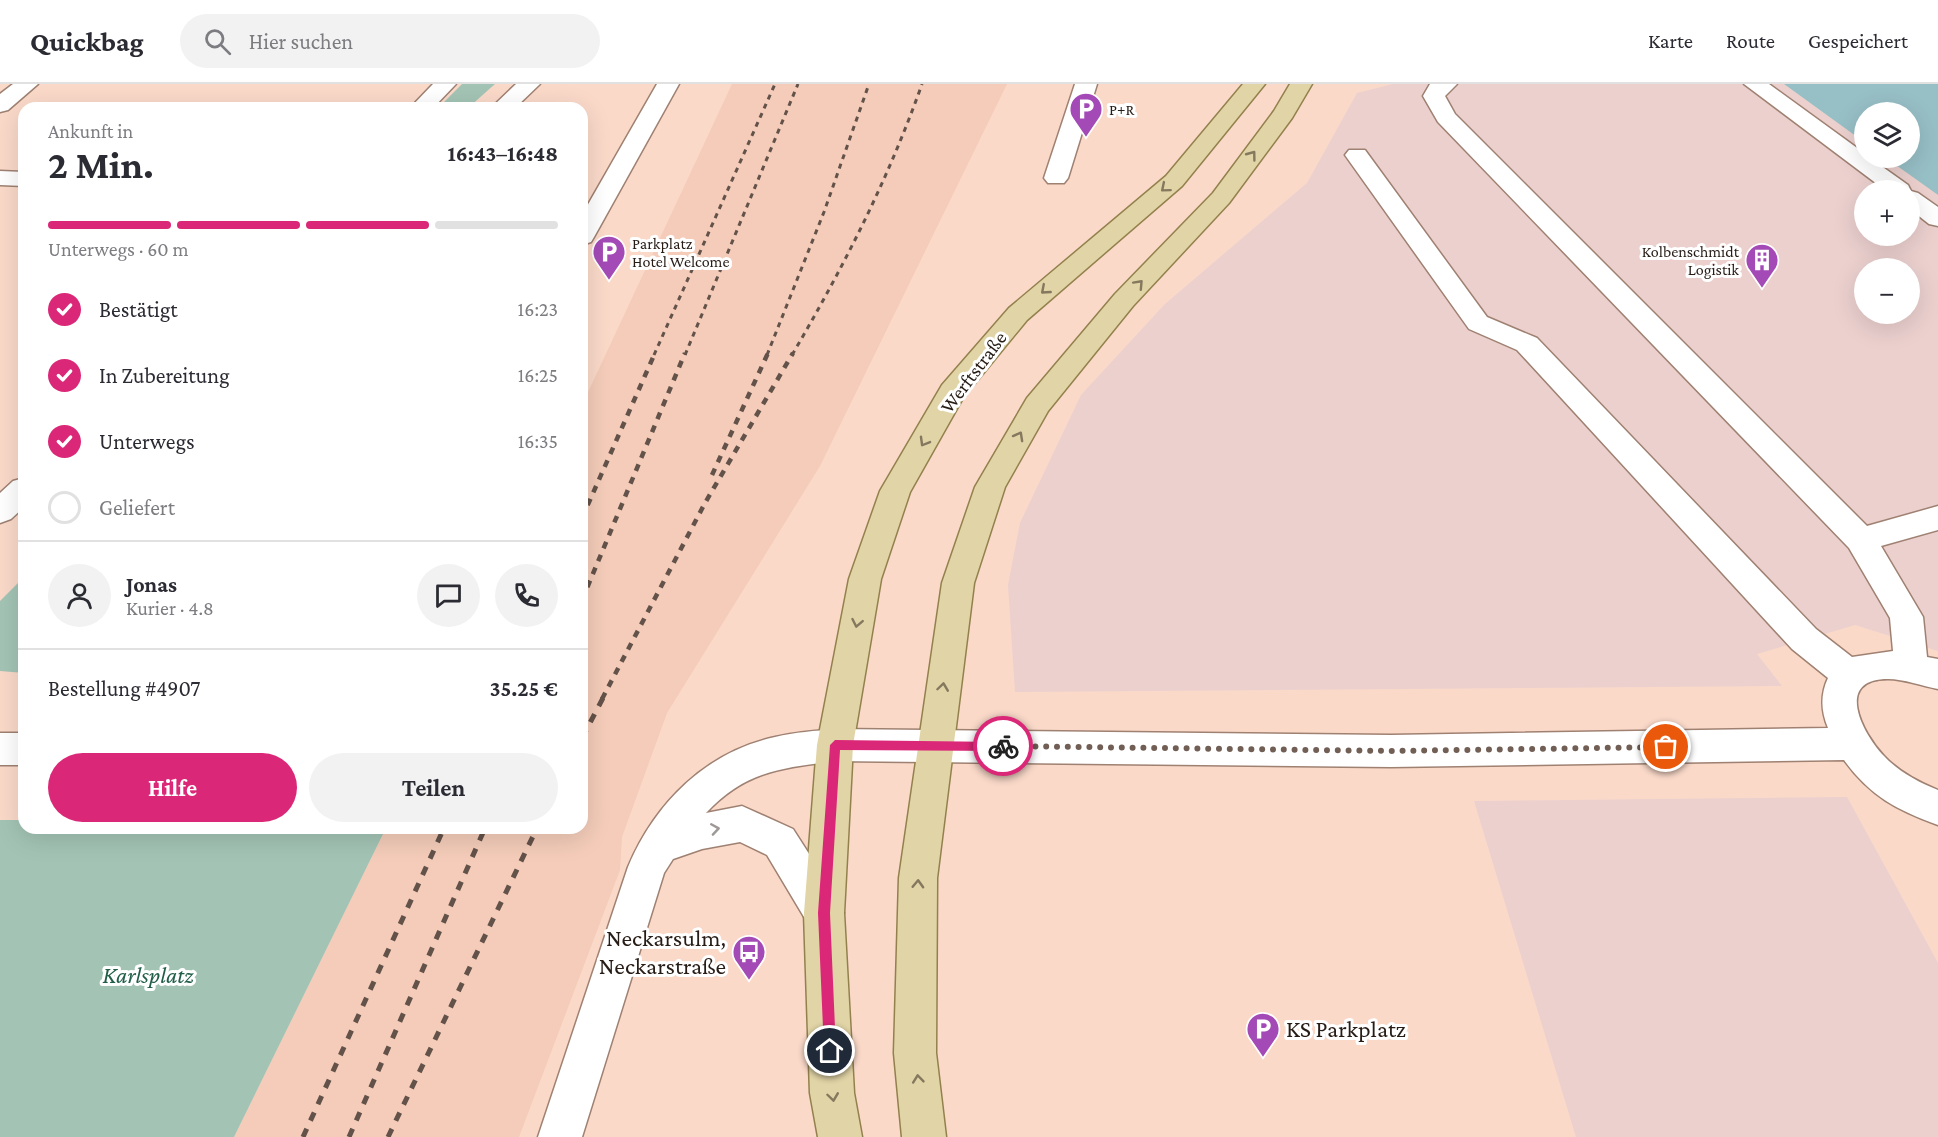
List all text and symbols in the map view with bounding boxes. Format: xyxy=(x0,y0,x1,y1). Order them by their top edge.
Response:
search box xyxy=(180,14,600,68)
icon: search xyxy=(201,25,234,58)
text: Quickbag xyxy=(30,26,144,57)
text: Hier suchen xyxy=(249,29,353,54)
text: Karte xyxy=(1648,29,1693,53)
text: Route xyxy=(1726,29,1775,53)
text: Gespeichert xyxy=(1808,29,1908,53)
parking icon: P+R xyxy=(1068,91,1104,138)
place label: P+R xyxy=(1109,101,1134,118)
map controls xyxy=(1854,102,1920,324)
button: layers xyxy=(1854,102,1920,168)
text: Ankunft in xyxy=(48,120,133,142)
text: 16:43–16:48 xyxy=(447,141,558,166)
text: 2 Min. xyxy=(48,143,154,186)
one-way arrow xyxy=(1245,151,1256,162)
button: + xyxy=(1854,180,1920,246)
one-way arrow xyxy=(1161,181,1172,192)
parking icon: Parkplatz Hotel Welcome xyxy=(591,234,627,281)
place label: Parkplatz Hotel Welcome xyxy=(632,235,730,270)
text: Unterwegs · 60 m xyxy=(48,238,188,260)
building icon: Kolbenschmidt Logistik xyxy=(1744,242,1780,289)
place label: Kolbenschmidt Logistik xyxy=(1642,243,1740,279)
button: − xyxy=(1854,258,1920,324)
one-way arrow xyxy=(1132,280,1143,290)
one-way arrow xyxy=(1041,283,1052,294)
icon: check xyxy=(48,293,81,326)
text: Bestätigt xyxy=(99,297,178,322)
text: 16:23 xyxy=(518,298,558,320)
street label: Werftstraße xyxy=(935,327,1011,417)
icon: check xyxy=(48,359,81,392)
text: In Zubereitung xyxy=(99,363,230,388)
text: 16:25 xyxy=(518,364,558,386)
icon: check xyxy=(48,425,81,458)
text: Unterwegs xyxy=(99,429,195,454)
text: 16:35 xyxy=(518,430,558,452)
one-way arrow xyxy=(1012,432,1023,443)
one-way arrow xyxy=(920,435,931,446)
text: Geliefert xyxy=(99,495,175,520)
button: person xyxy=(48,564,111,627)
button: chat xyxy=(417,564,480,627)
button: phone xyxy=(495,564,558,627)
text: Jonas xyxy=(126,572,177,597)
text: Kurier · 4.8 xyxy=(126,597,214,619)
one-way arrow xyxy=(851,618,864,628)
text: Bestellung #4907 xyxy=(48,676,201,701)
text: 35.25 € xyxy=(490,676,558,701)
one-way arrow xyxy=(937,683,949,692)
courier xyxy=(973,716,1033,776)
pin xyxy=(1640,721,1691,772)
icon: bike xyxy=(987,730,1020,763)
icon: bag xyxy=(1649,730,1682,763)
button: Hilfe xyxy=(48,753,297,822)
button: Teilen xyxy=(309,753,558,822)
one-way arrow xyxy=(710,823,719,835)
one-way arrow xyxy=(911,879,924,888)
place label: Neckarsulm, Neckarstraße xyxy=(599,924,726,979)
bus stop icon: Neckarsulm, Neckarstraße xyxy=(731,934,767,981)
park label: Karlsplatz xyxy=(102,961,194,988)
parking icon: KS Parkplatz xyxy=(1245,1011,1281,1058)
place label: KS Parkplatz xyxy=(1286,1015,1406,1042)
pin xyxy=(804,1025,855,1076)
icon: home xyxy=(813,1034,846,1067)
one-way arrow xyxy=(912,1074,925,1083)
one-way arrow xyxy=(826,1092,838,1102)

